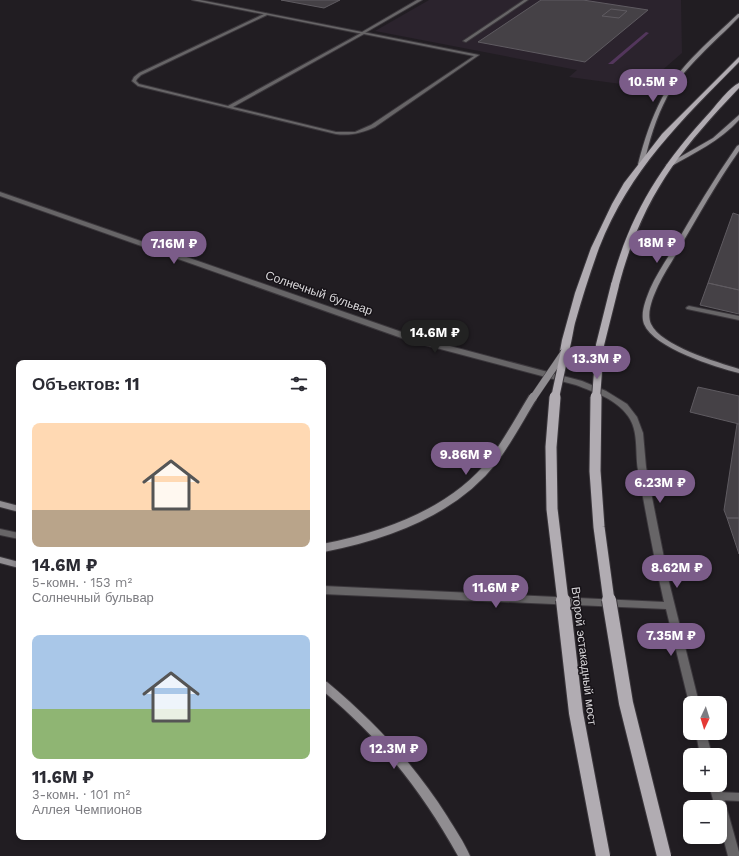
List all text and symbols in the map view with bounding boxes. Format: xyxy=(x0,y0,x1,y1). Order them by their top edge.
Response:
pin: 10.5M ₽ xyxy=(616,69,690,103)
text: 10.5M ₽ xyxy=(628,74,678,89)
pin: 18M ₽ xyxy=(629,230,685,264)
pin: 7.16M ₽ xyxy=(137,231,211,265)
text: 18M ₽ xyxy=(638,235,676,250)
text: 7.16M ₽ xyxy=(151,236,197,251)
street label: Солнечный бульвар xyxy=(264,268,375,318)
pin: 14.6M ₽ xyxy=(398,320,472,354)
text: 14.6M ₽ xyxy=(410,325,460,340)
pin: 13.3M ₽ xyxy=(560,346,634,380)
text: 13.3M ₽ xyxy=(572,351,622,366)
icon: filters xyxy=(288,373,310,395)
text: Объектов: 11 xyxy=(32,374,140,394)
pin: 9.86M ₽ xyxy=(429,442,503,476)
text: 9.86M ₽ xyxy=(440,447,492,462)
icon: home xyxy=(135,449,207,521)
pin: 6.23M ₽ xyxy=(623,470,697,504)
text: 6.23M ₽ xyxy=(634,475,686,490)
text: 14.6M ₽ xyxy=(32,555,98,575)
pin: 8.62M ₽ xyxy=(640,555,714,589)
text: 8.62M ₽ xyxy=(651,560,703,575)
text: 5-комн. · 153 m² xyxy=(32,575,132,590)
pin: 11.6M ₽ xyxy=(459,575,533,609)
text: 11.6M ₽ xyxy=(472,580,520,595)
street label: Второй эстакадный мост xyxy=(569,586,600,727)
text: Солнечный бульвар xyxy=(32,590,154,605)
pin: 7.35M ₽ xyxy=(634,623,708,657)
text: 7.35M ₽ xyxy=(646,628,696,643)
icon: home xyxy=(135,661,207,733)
north arrow xyxy=(683,696,727,740)
map controls xyxy=(683,696,727,844)
pin: 12.3M ₽ xyxy=(357,736,431,770)
text: 12.3M ₽ xyxy=(369,741,419,756)
button: + xyxy=(683,748,727,792)
text: 11.6M ₽ xyxy=(32,767,94,787)
text: 3-комн. · 101 m² xyxy=(32,787,130,802)
button: − xyxy=(683,800,727,844)
text: Аллея Чемпионов xyxy=(32,802,142,817)

